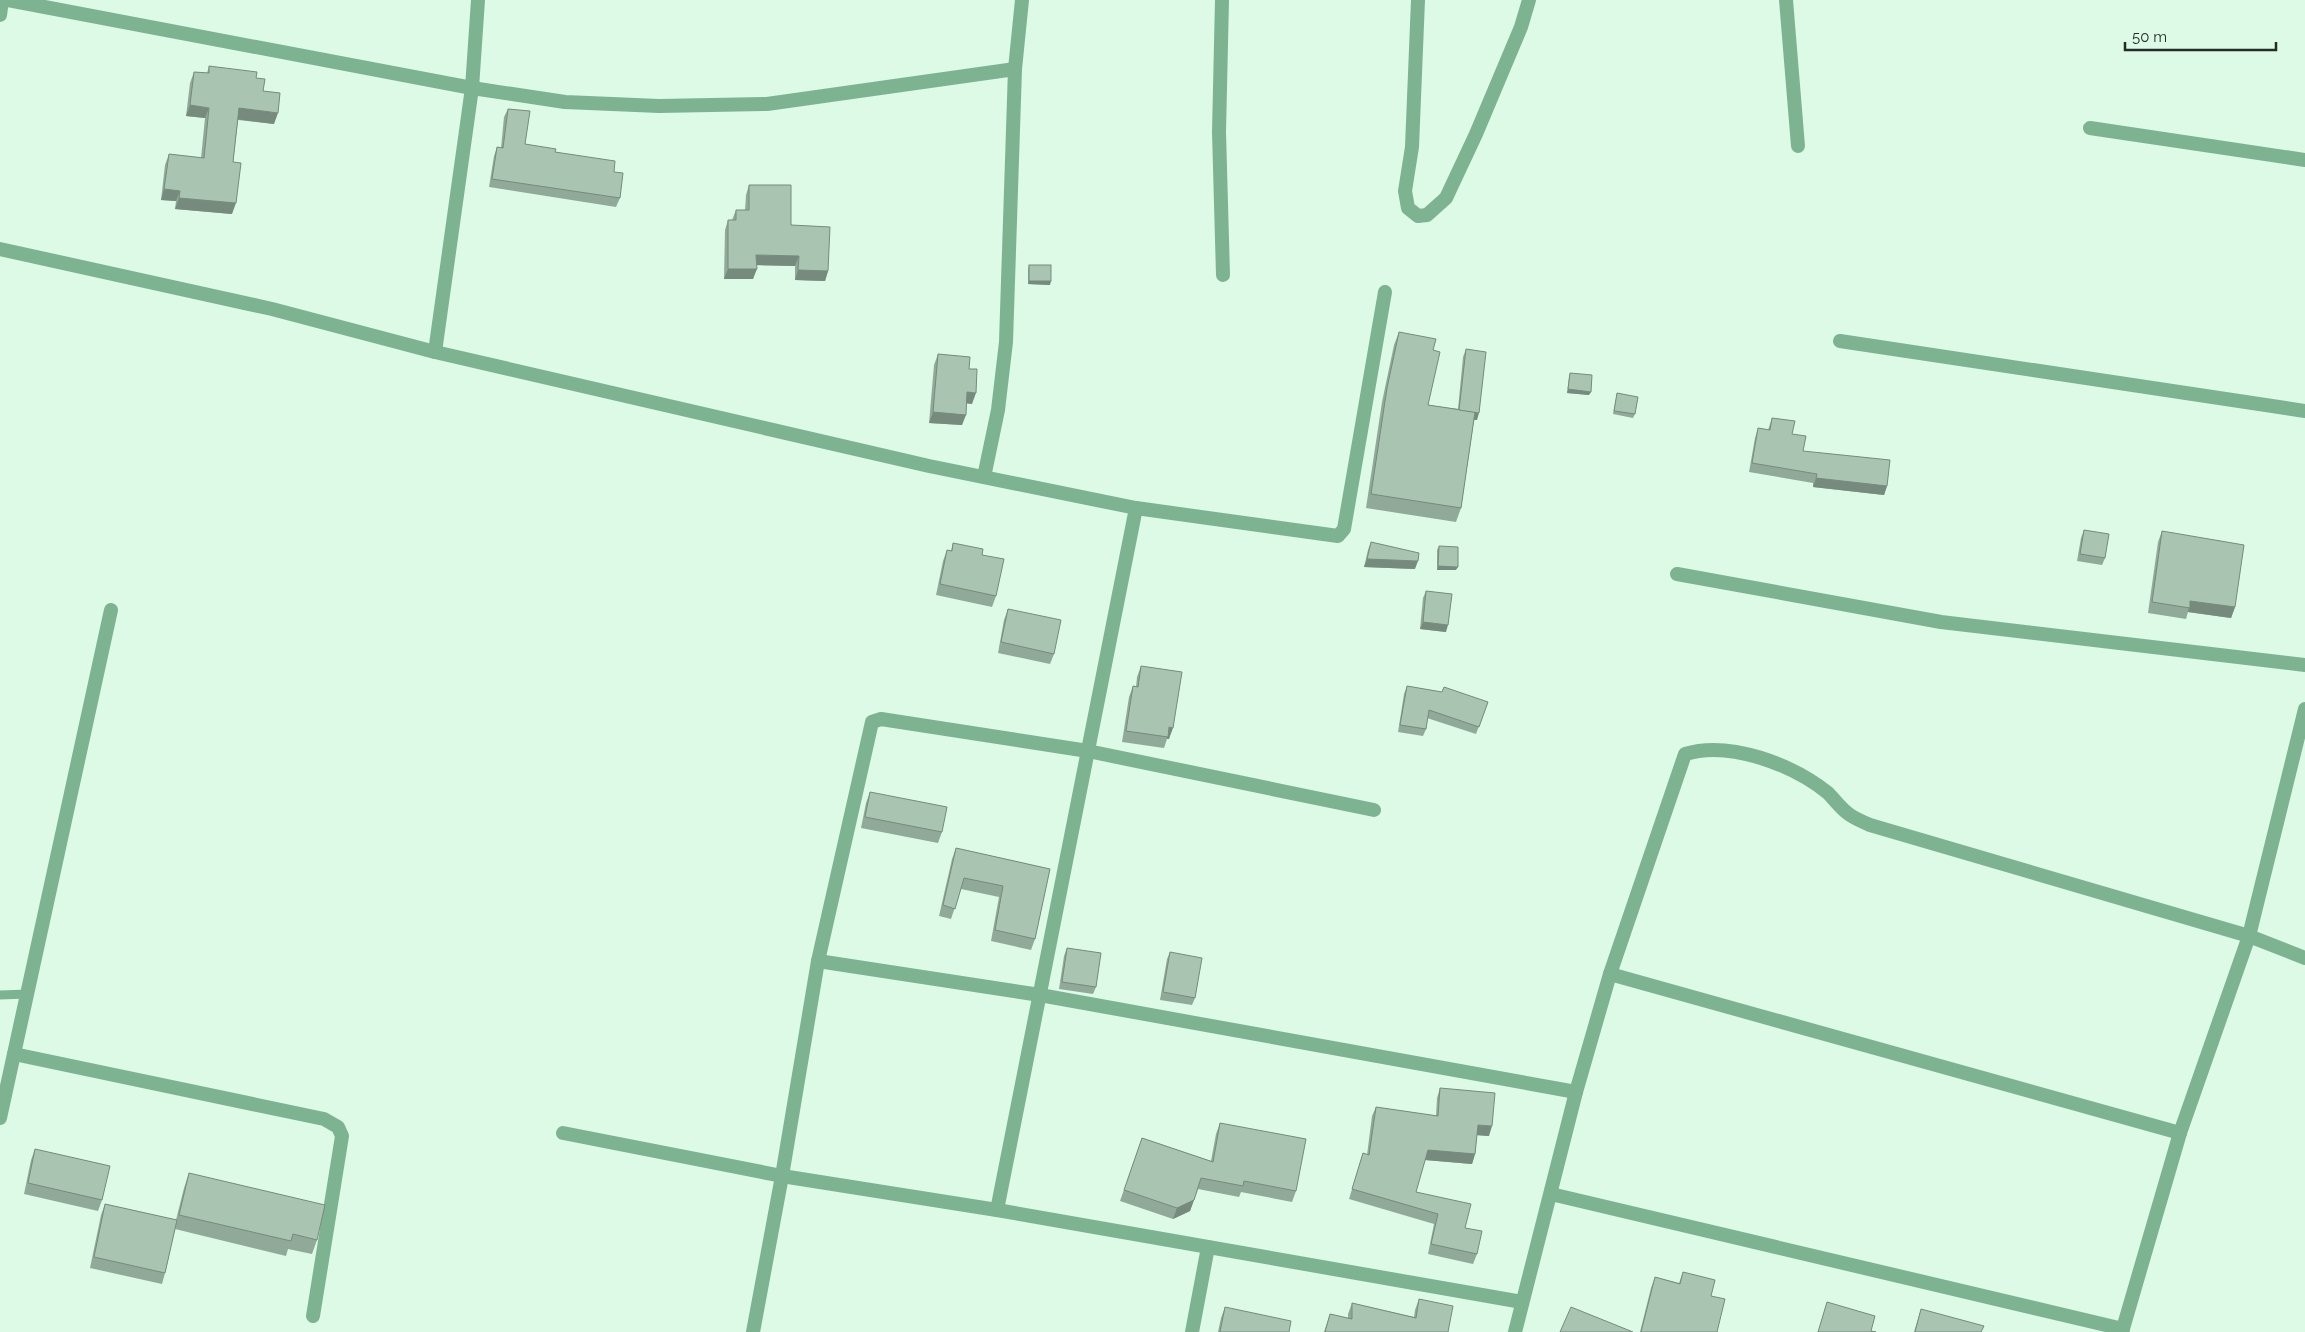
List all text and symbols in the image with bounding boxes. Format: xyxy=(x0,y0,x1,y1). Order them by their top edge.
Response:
scale bar xyxy=(2125,20,2276,52)
text: 50 m xyxy=(2132,28,2167,46)

